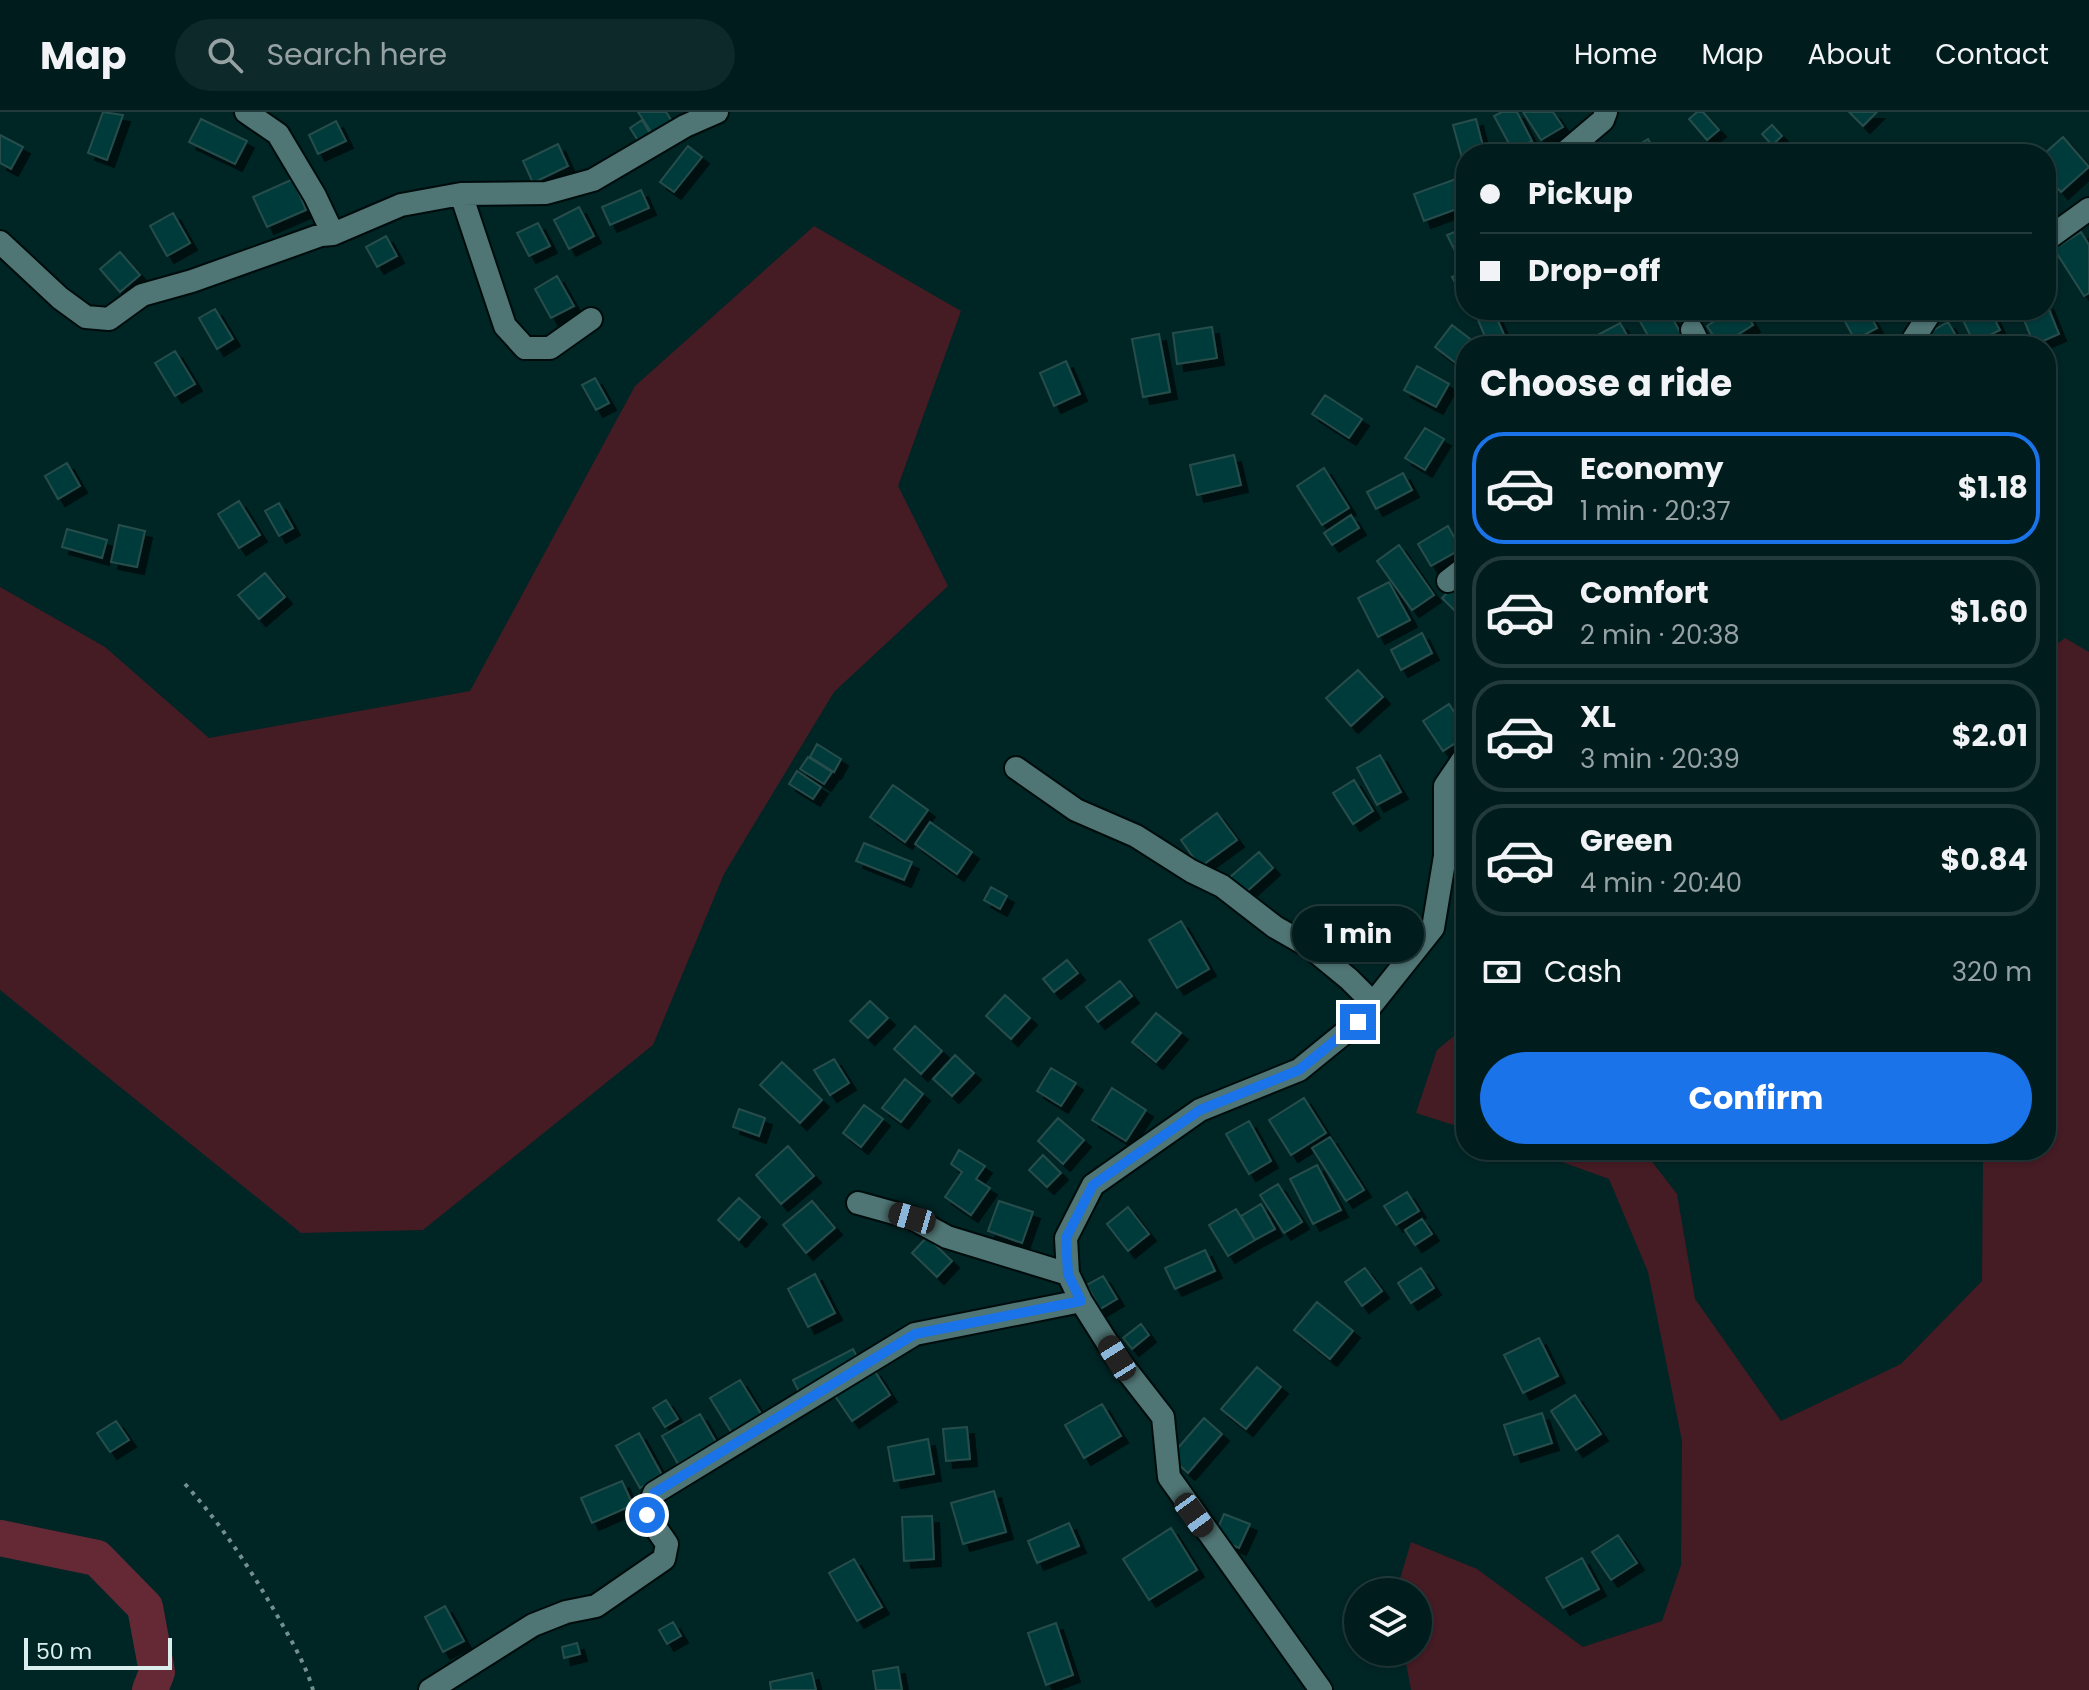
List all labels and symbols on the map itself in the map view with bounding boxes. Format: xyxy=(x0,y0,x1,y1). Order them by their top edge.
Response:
callout: 1 min xyxy=(1292,906,1424,962)
route end xyxy=(1340,1004,1376,1040)
car xyxy=(886,1200,938,1236)
car xyxy=(1094,1331,1140,1385)
car xyxy=(1170,1489,1218,1541)
route start xyxy=(629,1497,665,1533)
scale bar xyxy=(24,1634,172,1670)

